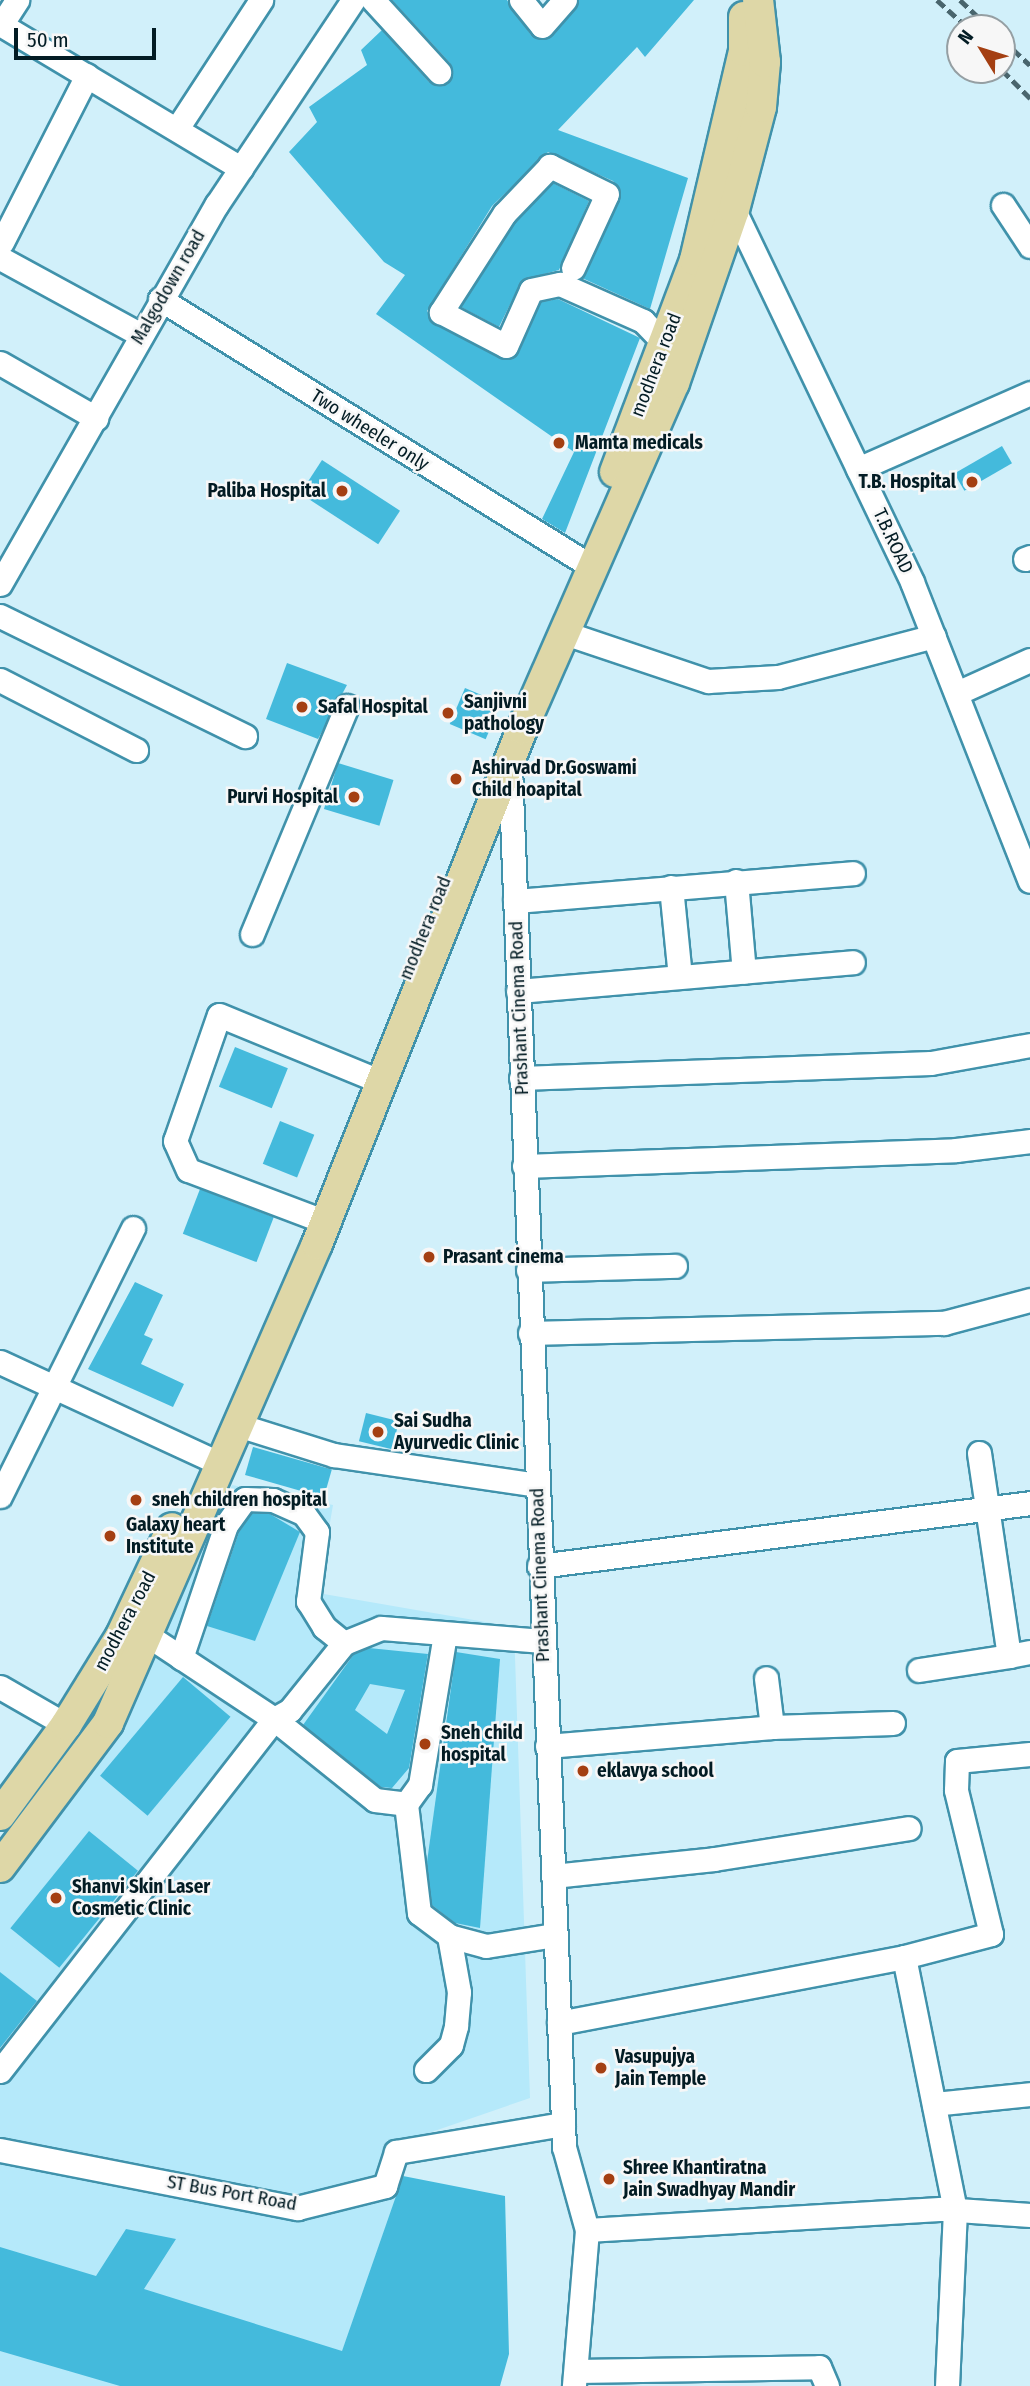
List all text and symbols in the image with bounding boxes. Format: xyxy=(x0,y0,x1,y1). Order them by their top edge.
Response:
scale bar xyxy=(18,14,159,58)
north arrow xyxy=(946,14,1016,84)
text: N xyxy=(953,25,978,49)
text: 50 m xyxy=(27,27,69,53)
street label: Malgodown road xyxy=(126,226,210,348)
street label: modhera road xyxy=(626,310,686,420)
street label: Two wheeler only xyxy=(307,385,433,475)
place label: Mamta medicals xyxy=(575,432,703,454)
marker: Mamta medicals xyxy=(549,433,569,453)
place label: T.B. Hospital xyxy=(858,471,956,493)
marker: T.B. Hospital xyxy=(962,472,982,492)
place label: Paliba Hospital xyxy=(208,480,326,502)
marker: Paliba Hospital xyxy=(332,481,352,501)
street label: T.B.ROAD xyxy=(868,505,918,577)
place label: Sanjivni pathology xyxy=(464,691,544,735)
place label: Safal Hospital xyxy=(318,696,428,718)
marker: Safal Hospital xyxy=(292,697,312,717)
marker: Sanjivni pathology xyxy=(438,703,458,723)
place label: Ashirvad Dr.Goswami Child hoapital xyxy=(472,757,637,801)
marker: Ashirvad Dr.Goswami Child hoapital xyxy=(446,769,466,789)
place label: Purvi Hospital xyxy=(227,786,338,808)
marker: Purvi Hospital xyxy=(344,787,364,807)
street label: modhera road xyxy=(394,873,456,983)
street label: Prashant Cinema Road xyxy=(505,920,533,1096)
place label: Prasant cinema xyxy=(443,1246,564,1268)
marker: Prasant cinema xyxy=(421,1249,437,1265)
place label: Sai Sudha Ayurvedic Clinic xyxy=(394,1410,519,1454)
marker: Sai Sudha Ayurvedic Clinic xyxy=(368,1422,388,1442)
street label: Prashant Cinema Road xyxy=(526,1487,554,1663)
place label: sneh children hospital xyxy=(152,1489,327,1511)
marker: sneh children hospital xyxy=(126,1490,146,1510)
place label: Galaxy heart Institute xyxy=(126,1514,225,1558)
marker: Galaxy heart Institute xyxy=(100,1526,120,1546)
street label: modhera road xyxy=(89,1567,161,1675)
place label: Sneh child hospital xyxy=(441,1722,523,1766)
marker: Sneh child hospital xyxy=(415,1734,435,1754)
place label: eklavya school xyxy=(597,1760,714,1782)
marker: eklavya school xyxy=(575,1763,591,1779)
place label: Shanvi Skin Laser Cosmetic Clinic xyxy=(72,1876,210,1920)
marker: Shanvi Skin Laser Cosmetic Clinic xyxy=(46,1888,66,1908)
place label: Vasupujya Jain Temple xyxy=(615,2046,706,2090)
marker: Vasupujya Jain Temple xyxy=(593,2060,609,2076)
place label: Shree Khantiratna Jain Swadhyay Mandir xyxy=(623,2157,795,2201)
street label: ST Bus Port Road xyxy=(165,2170,299,2216)
marker: Shree Khantiratna Jain Swadhyay Mandir xyxy=(601,2171,617,2187)

